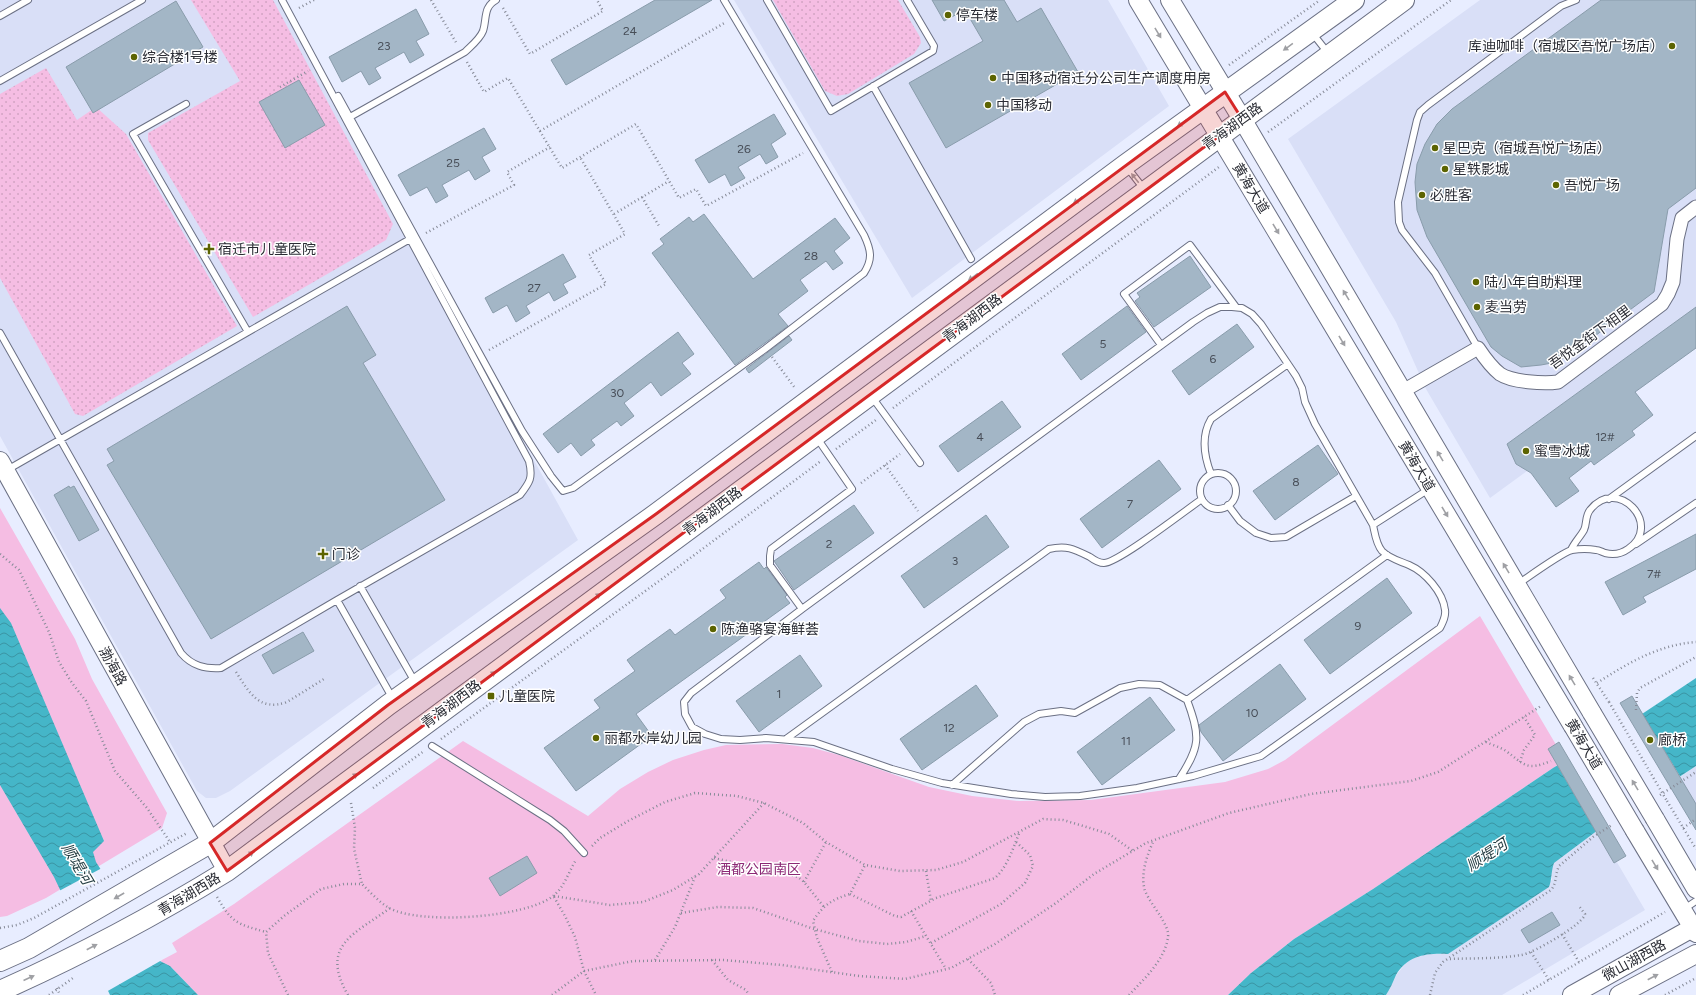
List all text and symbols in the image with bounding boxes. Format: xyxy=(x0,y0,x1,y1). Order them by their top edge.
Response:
place label: 停车楼 xyxy=(956,7,998,24)
marker: 停车楼 xyxy=(943,10,953,20)
house number: 24 xyxy=(623,24,638,38)
one-way arrow xyxy=(1155,27,1162,39)
place label: 库迪咖啡（宿城区吾悦广场店） xyxy=(1468,38,1664,55)
house number: 23 xyxy=(377,39,391,53)
marker: 库迪咖啡（宿城区吾悦广场店） xyxy=(1667,41,1677,51)
one-way arrow xyxy=(1283,43,1293,51)
place label: 综合楼1号楼 xyxy=(142,49,218,66)
marker: 综合楼1号楼 xyxy=(129,52,139,62)
place label: 中国移动宿迁分公司生产调度用房 xyxy=(1001,70,1211,87)
marker: 中国移动宿迁分公司生产调度用房 xyxy=(988,73,998,83)
place label: 中国移动 xyxy=(996,97,1052,114)
street label: 青海湖西路 xyxy=(1199,99,1266,154)
marker: 中国移动 xyxy=(983,100,993,110)
one-way arrow xyxy=(1177,119,1188,127)
place label: 星巴克（宿城吾悦广场店） xyxy=(1443,140,1611,157)
house number: 26 xyxy=(737,142,751,156)
marker: 星巴克（宿城吾悦广场店） xyxy=(1430,143,1440,153)
house number: 25 xyxy=(446,156,460,170)
street label: 黄海大道 xyxy=(1229,160,1272,217)
place label: 星轶影城 xyxy=(1453,161,1509,178)
marker: 星轶影城 xyxy=(1440,164,1450,174)
one-way arrow xyxy=(1131,172,1139,183)
place label: 吾悦广场 xyxy=(1564,177,1620,194)
marker: 吾悦广场 xyxy=(1551,180,1561,190)
place label: 必胜客 xyxy=(1430,187,1472,204)
marker: 必胜客 xyxy=(1417,190,1427,200)
one-way arrow xyxy=(1072,196,1083,204)
one-way arrow xyxy=(1272,223,1279,235)
place label: 宿迁市儿童医院 xyxy=(218,241,316,258)
marker: 宿迁市儿童医院 xyxy=(203,243,215,255)
house number: 28 xyxy=(804,249,818,263)
one-way arrow xyxy=(968,273,978,281)
place label: 陆小年自助料理 xyxy=(1484,274,1582,291)
marker: 陆小年自助料理 xyxy=(1471,277,1481,287)
house number: 27 xyxy=(527,281,541,295)
one-way arrow xyxy=(1342,289,1349,301)
street label: 青海湖西路 xyxy=(939,291,1005,346)
place label: 麦当劳 xyxy=(1485,299,1527,316)
marker: 麦当劳 xyxy=(1472,302,1482,312)
street label: 吾悦金街下相里 xyxy=(1546,302,1635,373)
one-way arrow xyxy=(1339,335,1346,347)
house number: 5 xyxy=(1100,337,1107,351)
house number: 6 xyxy=(1210,352,1217,366)
house number: 30 xyxy=(610,386,624,400)
house number: 4 xyxy=(976,430,984,444)
house number: 12# xyxy=(1595,430,1615,444)
street label: 黄海大道 xyxy=(1395,438,1438,495)
place label: 蜜雪冰城 xyxy=(1534,443,1590,460)
marker: 蜜雪冰城 xyxy=(1521,446,1531,456)
one-way arrow xyxy=(1437,450,1444,462)
house number: 8 xyxy=(1292,475,1300,489)
street label: 青海湖西路 xyxy=(679,484,745,539)
house number: 7 xyxy=(1127,497,1134,511)
one-way arrow xyxy=(1441,507,1449,517)
house number: 2 xyxy=(826,537,832,551)
place label: 门诊 xyxy=(332,546,360,563)
marker: 门诊 xyxy=(317,548,329,560)
house number: 3 xyxy=(952,554,958,568)
one-way arrow xyxy=(1503,562,1510,574)
house number: 7# xyxy=(1647,567,1661,581)
one-way arrow xyxy=(590,593,601,601)
house number: 9 xyxy=(1355,619,1362,633)
place label: 陈渔骆宴海鲜荟 xyxy=(721,621,819,638)
marker: 陈渔骆宴海鲜荟 xyxy=(708,624,718,634)
street label: 渤海路 xyxy=(95,644,130,689)
one-way arrow xyxy=(486,671,497,679)
one-way arrow xyxy=(1569,674,1576,686)
street label: 青海湖西路 xyxy=(418,677,484,732)
house number: 1 xyxy=(777,687,781,701)
place label: 儿童医院 xyxy=(499,688,555,705)
marker: 儿童医院 xyxy=(486,691,496,701)
house number: 10 xyxy=(1246,706,1259,720)
street label: 黄海大道 xyxy=(1562,716,1605,773)
house number: 12 xyxy=(943,721,955,735)
place label: 丽都水岸幼儿园 xyxy=(604,730,702,747)
place label: 廊桥 xyxy=(1658,732,1686,749)
marker: 丽都水岸幼儿园 xyxy=(591,733,601,743)
house number: 11 xyxy=(1121,734,1131,748)
marker: 廊桥 xyxy=(1645,735,1655,745)
one-way arrow xyxy=(348,773,359,781)
one-way arrow xyxy=(1631,779,1638,791)
water label: 顺堤河 xyxy=(1463,834,1513,875)
water label: 顺堤河 xyxy=(58,840,98,890)
one-way arrow xyxy=(243,850,254,859)
one-way arrow xyxy=(1652,859,1659,871)
park label: 酒都公园南区 xyxy=(717,861,801,878)
street label: 青海湖西路 xyxy=(155,869,224,920)
one-way arrow xyxy=(113,893,125,900)
street label: 微山湖西路 xyxy=(1600,936,1669,985)
one-way arrow xyxy=(87,944,98,950)
one-way arrow xyxy=(1647,973,1659,980)
one-way arrow xyxy=(23,975,35,981)

